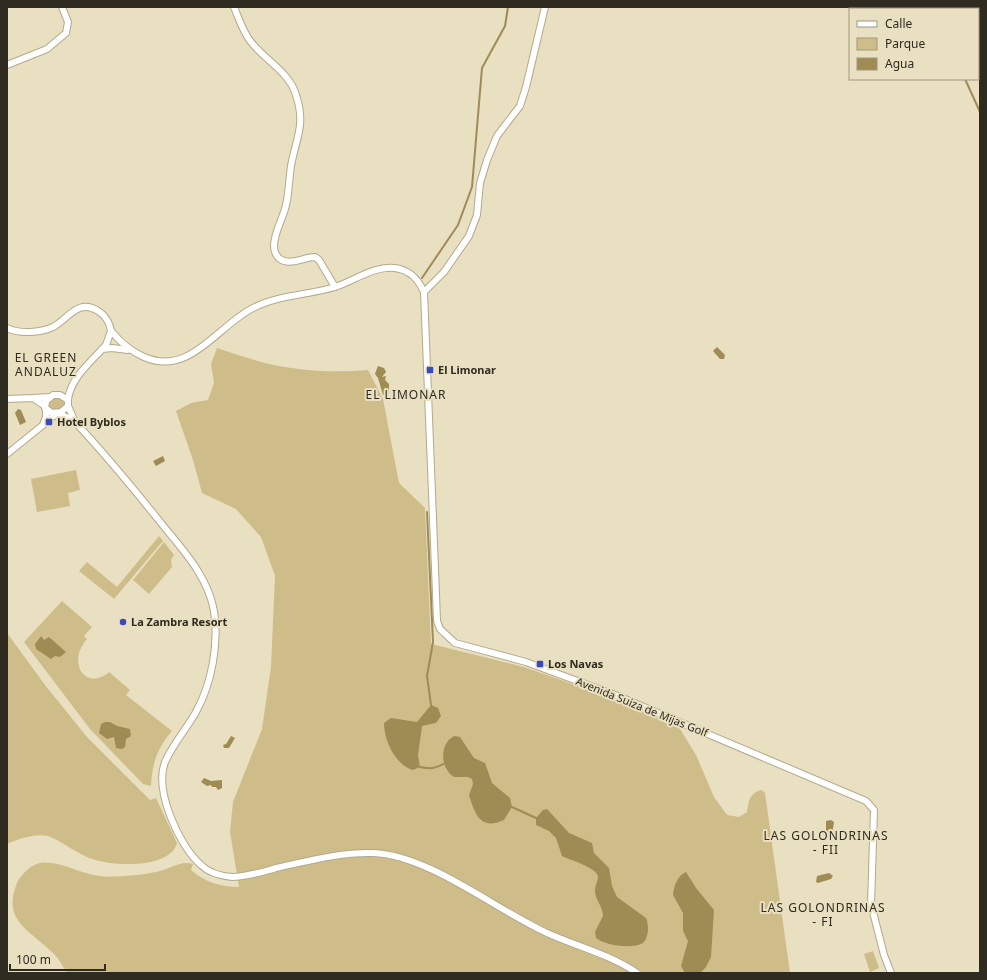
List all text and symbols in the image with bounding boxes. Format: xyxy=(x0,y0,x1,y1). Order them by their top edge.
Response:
legend xyxy=(849,8,979,80)
text: Calle xyxy=(885,15,913,32)
text: Parque xyxy=(885,35,926,52)
text: Agua xyxy=(885,55,914,72)
district label: EL GREEN ANDALUZ xyxy=(15,349,77,380)
place label: El Limonar xyxy=(438,362,496,377)
marker: El Limonar xyxy=(425,365,435,375)
district label: EL LIMONAR xyxy=(366,386,446,403)
place label: Hotel Byblos xyxy=(57,414,126,429)
marker: Hotel Byblos xyxy=(44,417,54,427)
place label: La Zambra Resort xyxy=(131,614,227,629)
marker: La Zambra Resort xyxy=(118,617,128,627)
place label: Los Navas xyxy=(548,656,604,671)
marker: Los Navas xyxy=(535,659,545,669)
street label: Avenida Suiza de Mijas Golf xyxy=(574,673,712,740)
district label: LAS GOLONDRINAS - FII xyxy=(764,827,888,858)
district label: LAS GOLONDRINAS - FI xyxy=(761,899,885,930)
scale bar xyxy=(10,946,105,972)
text: 100 m xyxy=(16,951,51,968)

